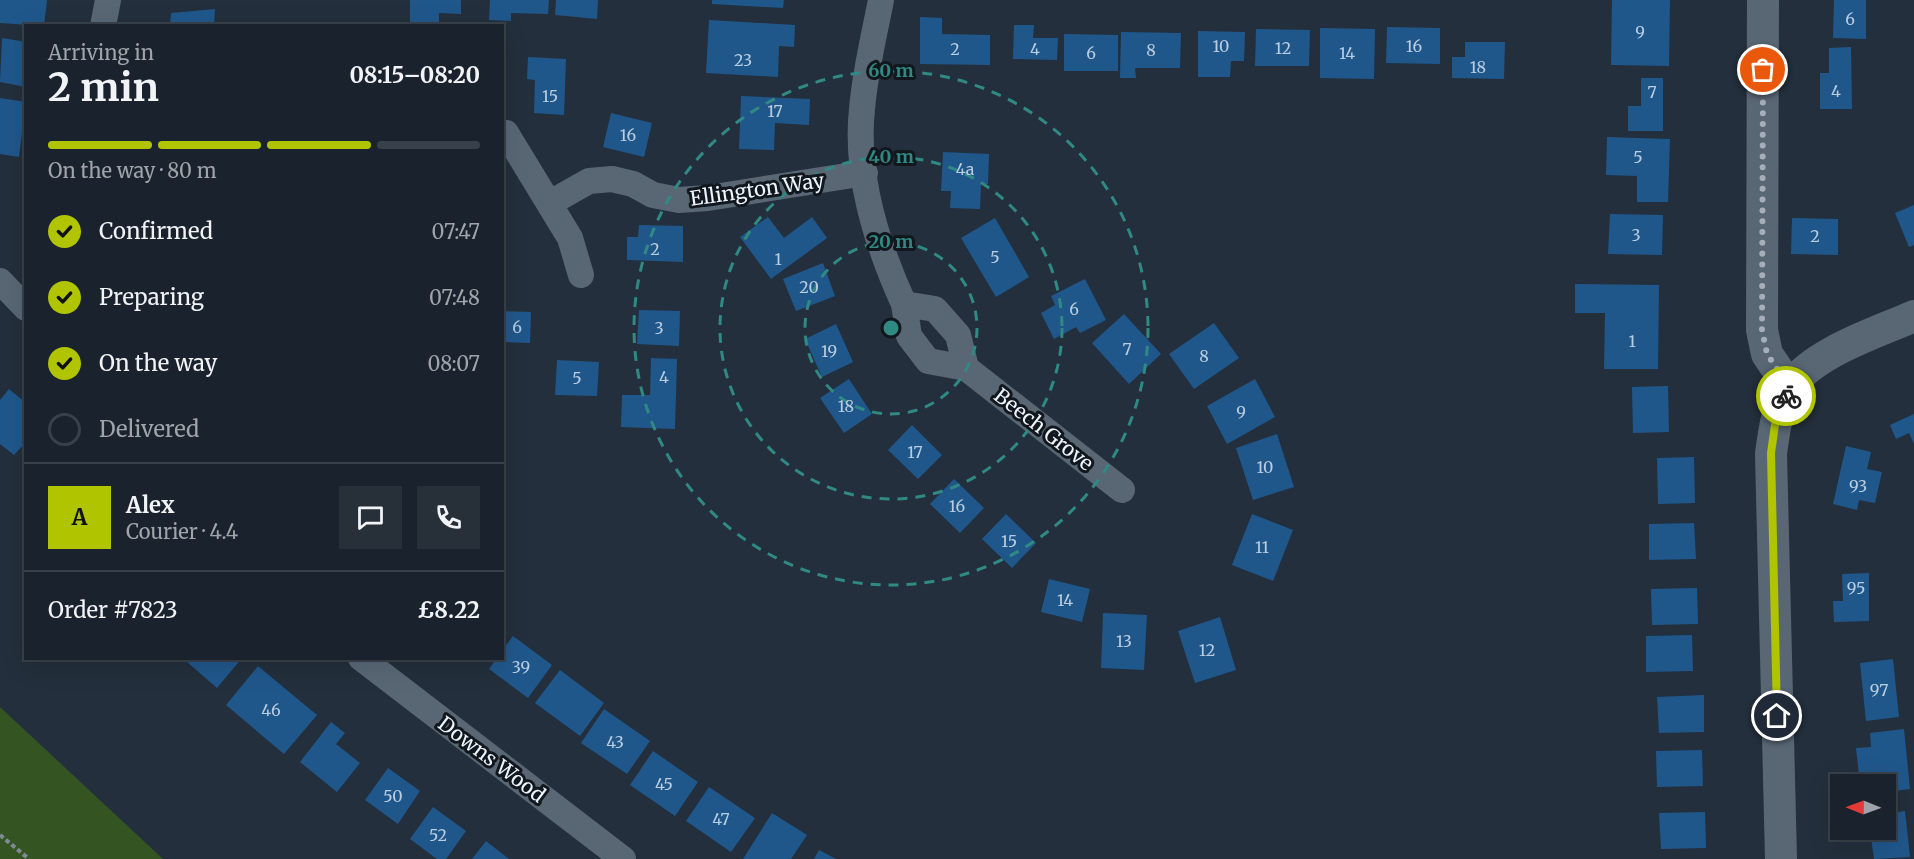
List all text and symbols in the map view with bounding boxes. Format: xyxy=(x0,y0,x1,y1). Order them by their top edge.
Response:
house number: 6 xyxy=(1845,9,1855,29)
house number: 9 xyxy=(1635,22,1645,42)
house number: 10 xyxy=(1213,36,1229,56)
house number: 16 xyxy=(1406,36,1422,56)
house number: 12 xyxy=(1275,38,1291,58)
house number: 2 xyxy=(950,39,960,59)
house number: 4 xyxy=(1030,39,1040,59)
text: Arriving in xyxy=(48,40,154,65)
house number: 8 xyxy=(1146,40,1156,60)
house number: 6 xyxy=(1086,43,1096,63)
house number: 14 xyxy=(1339,43,1355,63)
pin xyxy=(1737,44,1788,95)
house number: 23 xyxy=(734,50,752,70)
icon: bag xyxy=(1746,53,1779,86)
house number: 18 xyxy=(1470,57,1486,77)
text: 60 m xyxy=(868,59,914,82)
text: 08:15–08:20 xyxy=(349,61,480,89)
text: 2 min xyxy=(48,63,159,112)
house number: 4 xyxy=(1831,81,1841,101)
house number: 7 xyxy=(1647,82,1657,102)
house number: 15 xyxy=(542,86,558,106)
house number: 17 xyxy=(767,101,783,121)
house number: 16 xyxy=(620,125,636,145)
text: 40 m xyxy=(868,145,914,168)
house number: 5 xyxy=(1633,147,1643,167)
text: On the way · 80 m xyxy=(48,158,217,183)
house number: 4a xyxy=(956,159,975,179)
street label: Ellington Way xyxy=(688,167,826,211)
icon: check xyxy=(48,215,81,248)
text: Confirmed xyxy=(99,217,213,245)
text: 07:47 xyxy=(432,219,480,244)
house number: 3 xyxy=(1631,225,1641,245)
house number: 2 xyxy=(1810,226,1820,246)
text: 20 m xyxy=(869,230,913,253)
house number: 2 xyxy=(650,239,660,259)
house number: 5 xyxy=(990,247,1000,267)
house number: 1 xyxy=(774,249,782,269)
house number: 20 xyxy=(799,277,819,297)
icon: check xyxy=(48,281,81,314)
text: Preparing xyxy=(99,283,204,311)
text: 07:48 xyxy=(429,285,480,310)
house number: 6 xyxy=(1069,299,1079,319)
house number: 6 xyxy=(512,317,522,337)
house number: 3 xyxy=(654,318,664,338)
centre of rings xyxy=(881,318,901,338)
house number: 1 xyxy=(1628,331,1636,351)
house number: 7 xyxy=(1122,339,1132,359)
house number: 19 xyxy=(821,341,837,361)
house number: 8 xyxy=(1199,346,1209,366)
icon: check xyxy=(48,347,81,380)
text: On the way xyxy=(99,349,217,377)
text: 08:07 xyxy=(427,351,480,376)
courier xyxy=(1756,366,1816,426)
house number: 4 xyxy=(659,367,669,387)
house number: 5 xyxy=(572,368,582,388)
icon: bike xyxy=(1770,380,1803,413)
street label: Beech Grove xyxy=(989,382,1099,476)
house number: 18 xyxy=(838,396,854,416)
house number: 9 xyxy=(1236,402,1246,422)
text: Delivered xyxy=(99,415,199,443)
house number: 17 xyxy=(907,442,923,462)
house number: 10 xyxy=(1257,457,1273,477)
house number: 93 xyxy=(1849,476,1867,496)
button: chat xyxy=(339,486,402,549)
button: phone xyxy=(417,486,480,549)
text: Alex xyxy=(126,491,175,519)
house number: 16 xyxy=(949,496,965,516)
text: A xyxy=(72,503,87,531)
text: Courier · 4.4 xyxy=(126,519,238,544)
house number: 15 xyxy=(1001,531,1017,551)
house number: 11 xyxy=(1255,537,1269,557)
house number: 95 xyxy=(1847,578,1865,598)
house number: 14 xyxy=(1057,590,1073,610)
text: Order #7823 xyxy=(48,596,178,624)
text: £8.22 xyxy=(417,596,480,624)
house number: 13 xyxy=(1116,631,1132,651)
house number: 12 xyxy=(1199,640,1215,660)
house number: 39 xyxy=(512,657,530,677)
house number: 97 xyxy=(1870,680,1888,700)
pin xyxy=(1751,690,1802,741)
icon: home xyxy=(1760,699,1793,732)
house number: 46 xyxy=(261,700,281,720)
street label: Downs Wood xyxy=(434,711,550,807)
house number: 43 xyxy=(606,732,624,752)
house number: 45 xyxy=(655,774,673,794)
north arrow xyxy=(1830,774,1896,840)
map controls xyxy=(1830,774,1896,840)
house number: 50 xyxy=(383,786,403,806)
house number: 47 xyxy=(712,809,730,829)
house number: 52 xyxy=(429,825,447,845)

